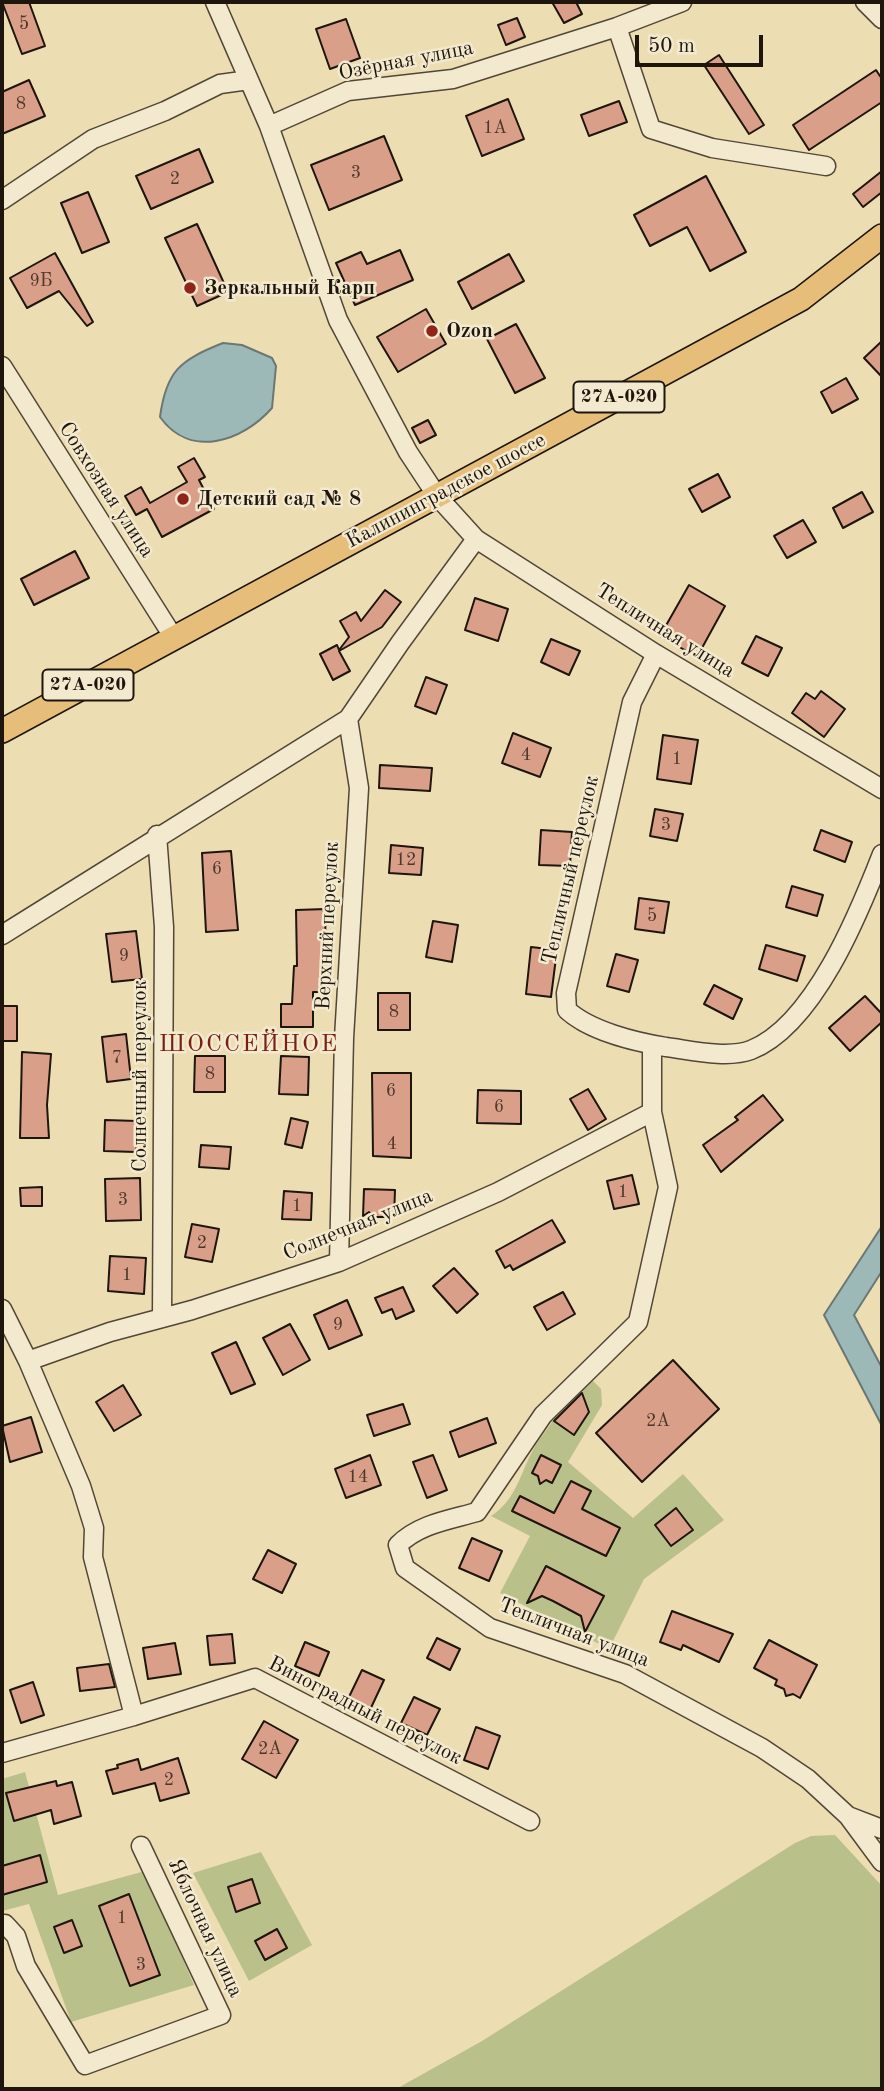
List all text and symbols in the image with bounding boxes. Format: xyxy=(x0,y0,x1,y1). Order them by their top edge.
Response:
house number: 5 xyxy=(19,13,29,35)
scale bar xyxy=(639,21,767,65)
street label: Озёрная улица xyxy=(336,36,476,86)
text: 50 m xyxy=(648,36,695,57)
house number: 8 xyxy=(16,93,26,115)
house number: 1А xyxy=(483,117,507,139)
house number: 3 xyxy=(351,162,361,184)
house number: 2 xyxy=(170,168,180,190)
house number: 9Б xyxy=(29,270,53,292)
place label: Зеркальный Карп xyxy=(204,275,375,301)
marker: Зеркальный Карп xyxy=(182,280,198,296)
place label: Ozon xyxy=(446,318,493,344)
marker: Ozon xyxy=(424,323,440,339)
road number: 27А-020 xyxy=(574,382,664,412)
street label: Совхозная улица xyxy=(53,417,159,563)
street label: Калининградское шоссе xyxy=(342,428,550,554)
place label: Детский сад № 8 xyxy=(197,486,361,512)
marker: Детский сад № 8 xyxy=(175,491,191,507)
street label: Тепличная улица xyxy=(591,578,739,684)
road number: 27А-020 xyxy=(42,670,134,700)
house number: 4 xyxy=(521,744,531,766)
house number: 1 xyxy=(672,748,682,770)
street label: Тепличный переулок xyxy=(537,773,605,967)
house number: 3 xyxy=(661,814,671,836)
street label: Верхний переулок xyxy=(311,841,345,1011)
house number: 12 xyxy=(396,849,416,871)
house number: 6 xyxy=(212,858,222,880)
house number: 5 xyxy=(647,905,657,927)
house number: 9 xyxy=(119,945,129,967)
street label: Солнечный переулок xyxy=(127,980,153,1172)
house number: 8 xyxy=(389,1001,399,1023)
district label: ШОССЕЙНОЕ xyxy=(160,1031,338,1059)
house number: 7 xyxy=(112,1047,122,1069)
house number: 8 xyxy=(205,1063,215,1085)
house number: 6 xyxy=(386,1080,396,1102)
house number: 6 xyxy=(494,1096,504,1118)
house number: 4 xyxy=(387,1133,397,1155)
house number: 1 xyxy=(618,1181,628,1203)
street label: Солнечная улица xyxy=(280,1184,436,1266)
house number: 3 xyxy=(118,1189,128,1211)
house number: 1 xyxy=(292,1195,302,1217)
house number: 2 xyxy=(197,1232,207,1254)
house number: 1 xyxy=(122,1264,132,1286)
house number: 9 xyxy=(333,1314,343,1336)
house number: 2А xyxy=(646,1410,670,1432)
house number: 14 xyxy=(348,1466,368,1488)
street label: Тепличная улица xyxy=(495,1593,653,1673)
street label: Виноградный переулок xyxy=(264,1651,466,1771)
house number: 2А xyxy=(258,1738,282,1760)
house number: 2 xyxy=(164,1769,174,1791)
street label: Яблочная улица xyxy=(162,1855,248,2001)
house number: 1 xyxy=(117,1907,127,1929)
house number: 3 xyxy=(136,1954,146,1976)

